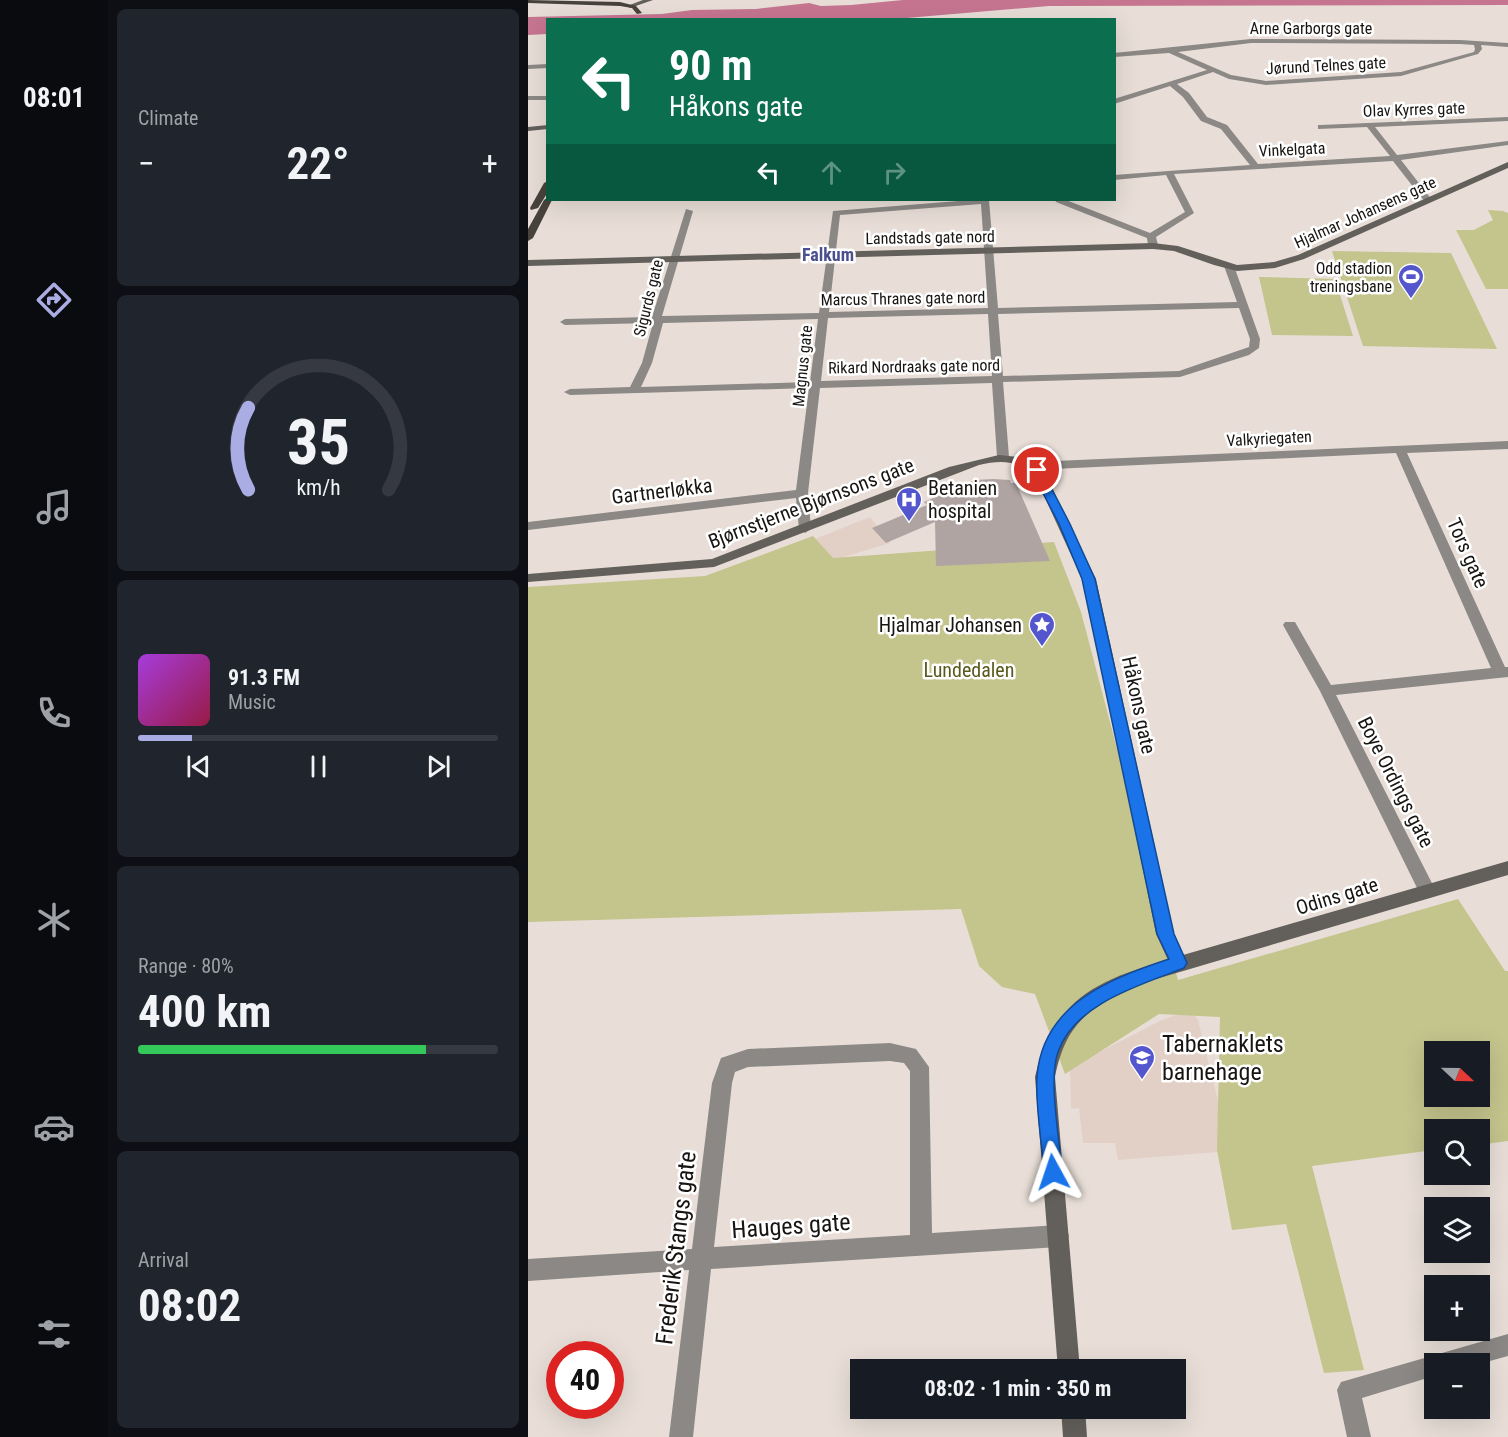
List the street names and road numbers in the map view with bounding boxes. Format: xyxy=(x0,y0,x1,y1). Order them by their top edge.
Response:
street label: Arne Garborgs gate xyxy=(1250,19,1372,38)
street label: Jørund Telnes gate xyxy=(1266,53,1386,78)
street label: Olav Kyrres gate xyxy=(1363,98,1465,121)
street label: Vinkelgata xyxy=(1258,138,1326,161)
street label: Hjalmar Johansens gate xyxy=(1291,173,1439,252)
street label: Landstads gate nord xyxy=(865,227,995,248)
street label: Sigurds gate xyxy=(630,257,667,339)
street label: Marcus Thranes gate nord xyxy=(821,288,985,309)
street label: Magnus gate xyxy=(789,324,816,408)
street label: Rikard Nordraaks gate nord xyxy=(828,356,1000,377)
street label: Valkyriegaten xyxy=(1226,427,1312,450)
street label: Bjørnstjerne Bjørnsons gate xyxy=(705,453,917,553)
street label: Gartnerløkka xyxy=(610,473,714,509)
street label: Tors gate xyxy=(1442,514,1494,592)
street label: Håkons gate xyxy=(1117,654,1161,756)
street label: Boye Ordings gate xyxy=(1353,713,1439,851)
street label: Odins gate xyxy=(1293,872,1381,920)
street label: Frederik Stangs gate xyxy=(650,1150,702,1346)
street label: Hauges gate xyxy=(731,1208,851,1244)

